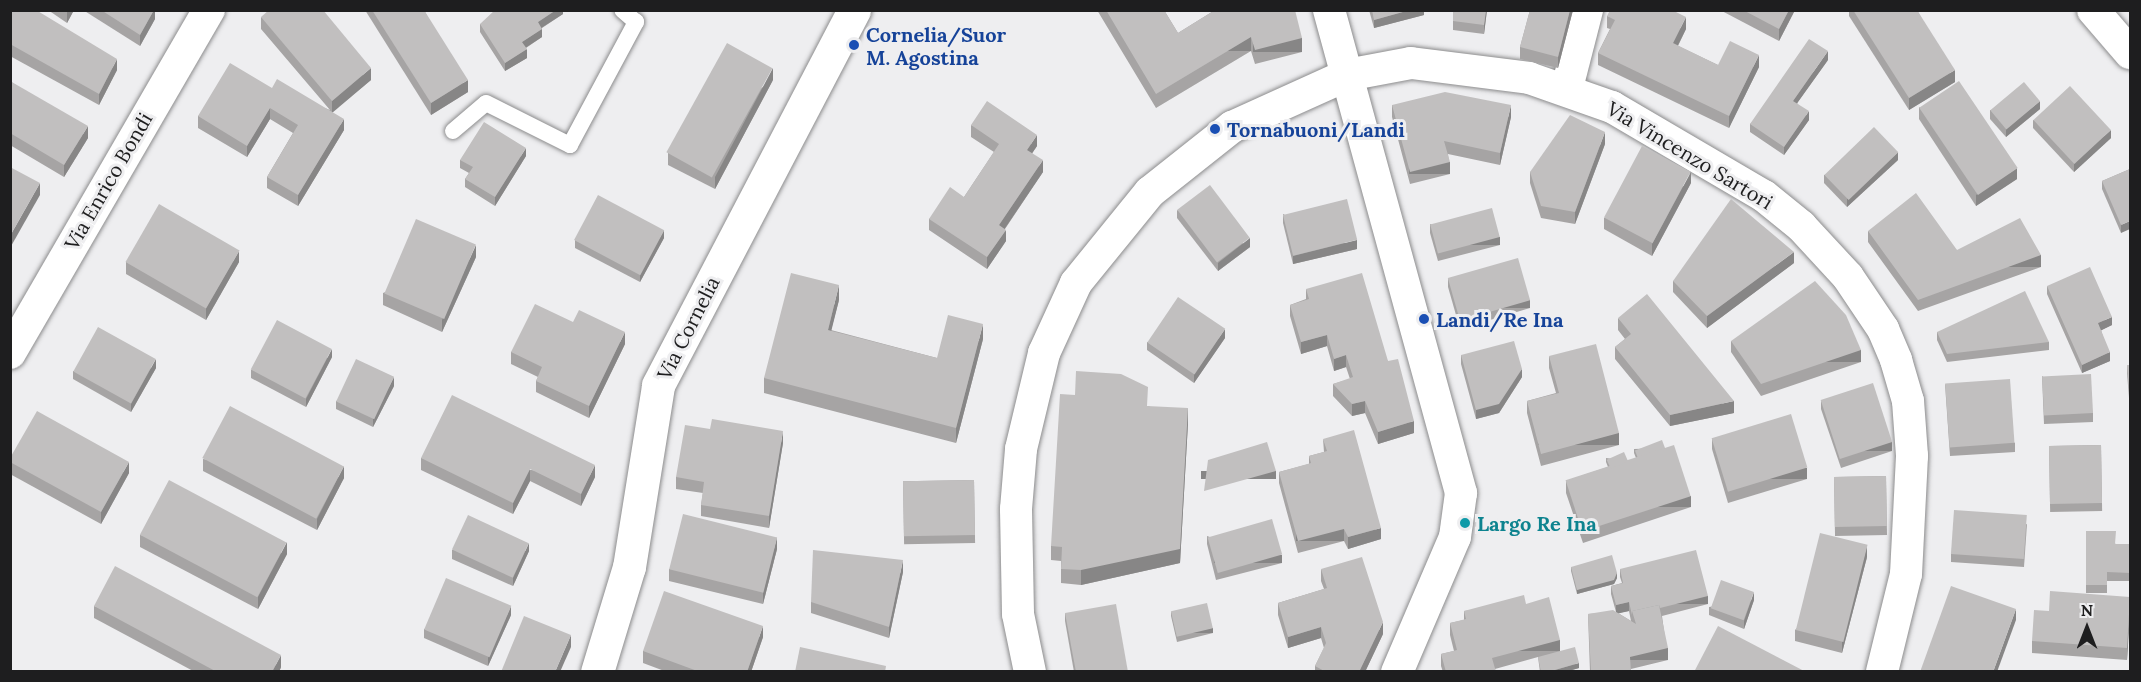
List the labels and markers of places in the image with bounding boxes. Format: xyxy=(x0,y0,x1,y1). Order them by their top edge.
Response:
place label: Cornelia/Suor M. Agostina xyxy=(866,22,1006,69)
marker: Cornelia/Suor M. Agostina xyxy=(847,38,861,52)
place label: Tornabuoni/Landi xyxy=(1227,117,1405,141)
marker: Tornabuoni/Landi xyxy=(1208,122,1222,136)
place label: Landi/Re Ina xyxy=(1436,307,1563,331)
marker: Landi/Re Ina xyxy=(1417,312,1431,326)
place label: Largo Re Ina xyxy=(1477,511,1597,535)
marker: Largo Re Ina xyxy=(1458,516,1472,530)

